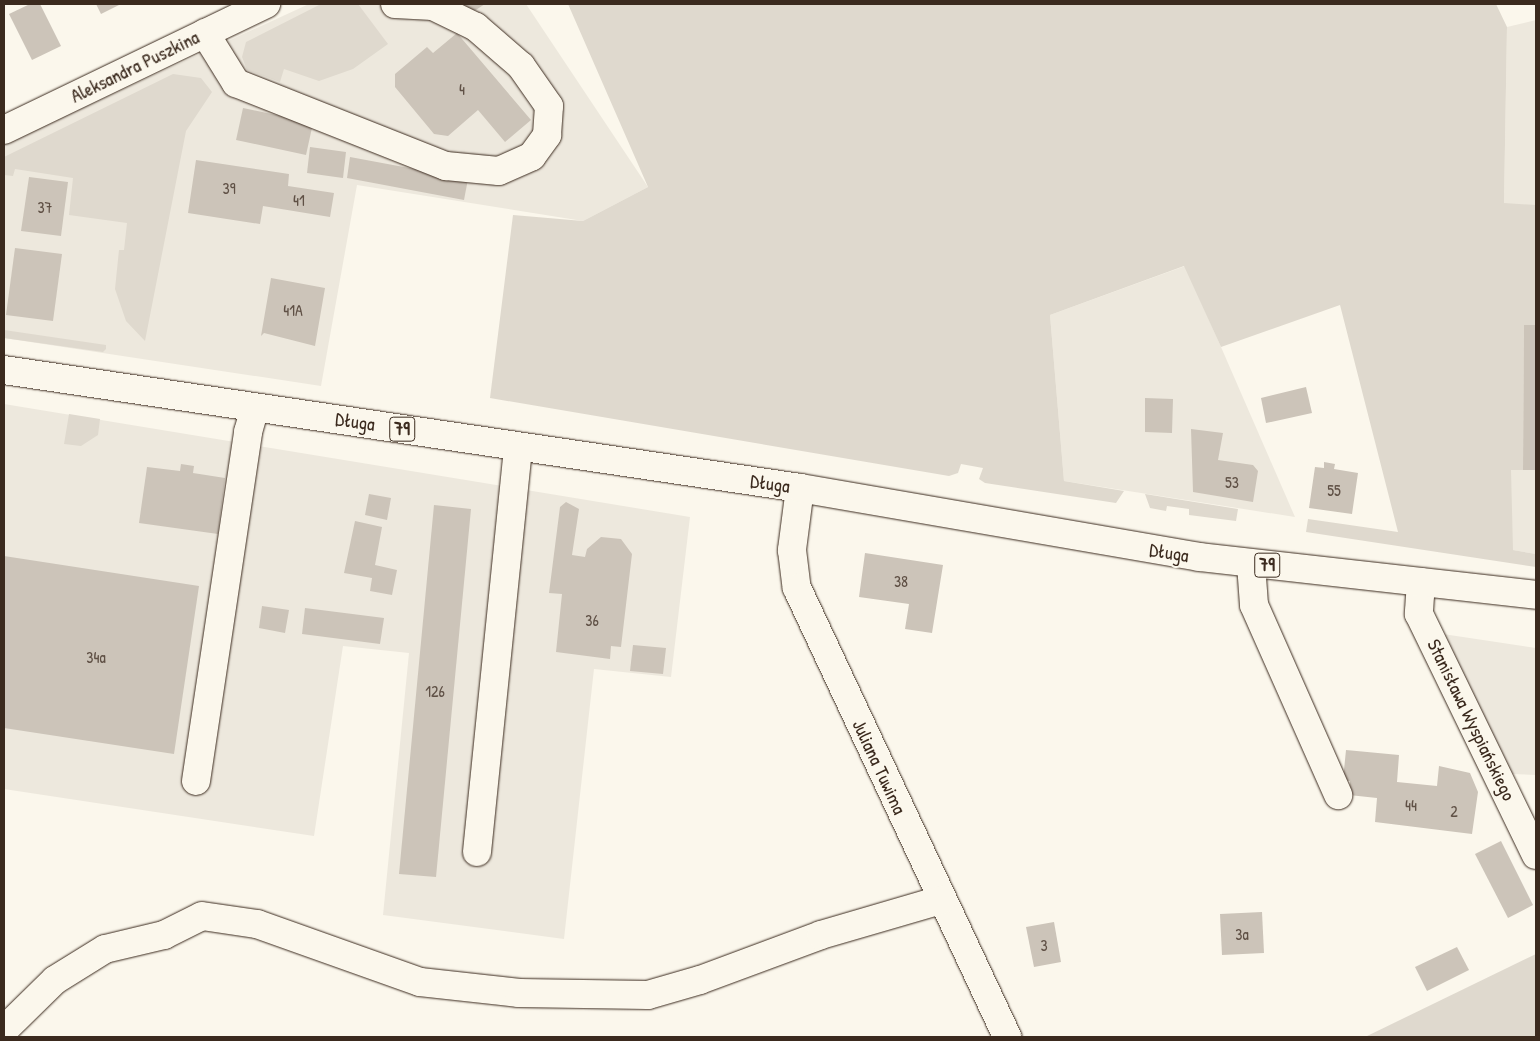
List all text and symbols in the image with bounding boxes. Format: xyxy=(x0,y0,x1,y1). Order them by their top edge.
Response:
street label: Aleksandra Puszkina xyxy=(67,26,203,108)
house number: 4 xyxy=(459,79,465,99)
house number: 39 xyxy=(222,178,236,198)
house number: 41 xyxy=(293,190,305,210)
house number: 37 xyxy=(37,197,53,217)
house number: 41A xyxy=(283,300,303,320)
street label: Długa xyxy=(334,408,376,436)
road number: 79 xyxy=(388,414,416,444)
street label: Długa xyxy=(749,470,791,498)
house number: 53 xyxy=(1225,472,1239,492)
house number: 55 xyxy=(1327,480,1341,500)
street label: Długa xyxy=(1148,539,1190,567)
road number: 79 xyxy=(1253,550,1281,580)
house number: 38 xyxy=(894,571,908,591)
house number: 36 xyxy=(585,610,599,630)
street label: Stanisława Wyspiańskiego xyxy=(1422,636,1520,804)
house number: 34a xyxy=(86,647,106,667)
house number: 126 xyxy=(425,681,445,701)
street label: Juliana Tuwima xyxy=(847,716,911,818)
house number: 44 xyxy=(1405,795,1417,815)
house number: 2 xyxy=(1450,801,1458,821)
house number: 3a xyxy=(1235,924,1249,944)
house number: 3 xyxy=(1040,935,1048,955)

